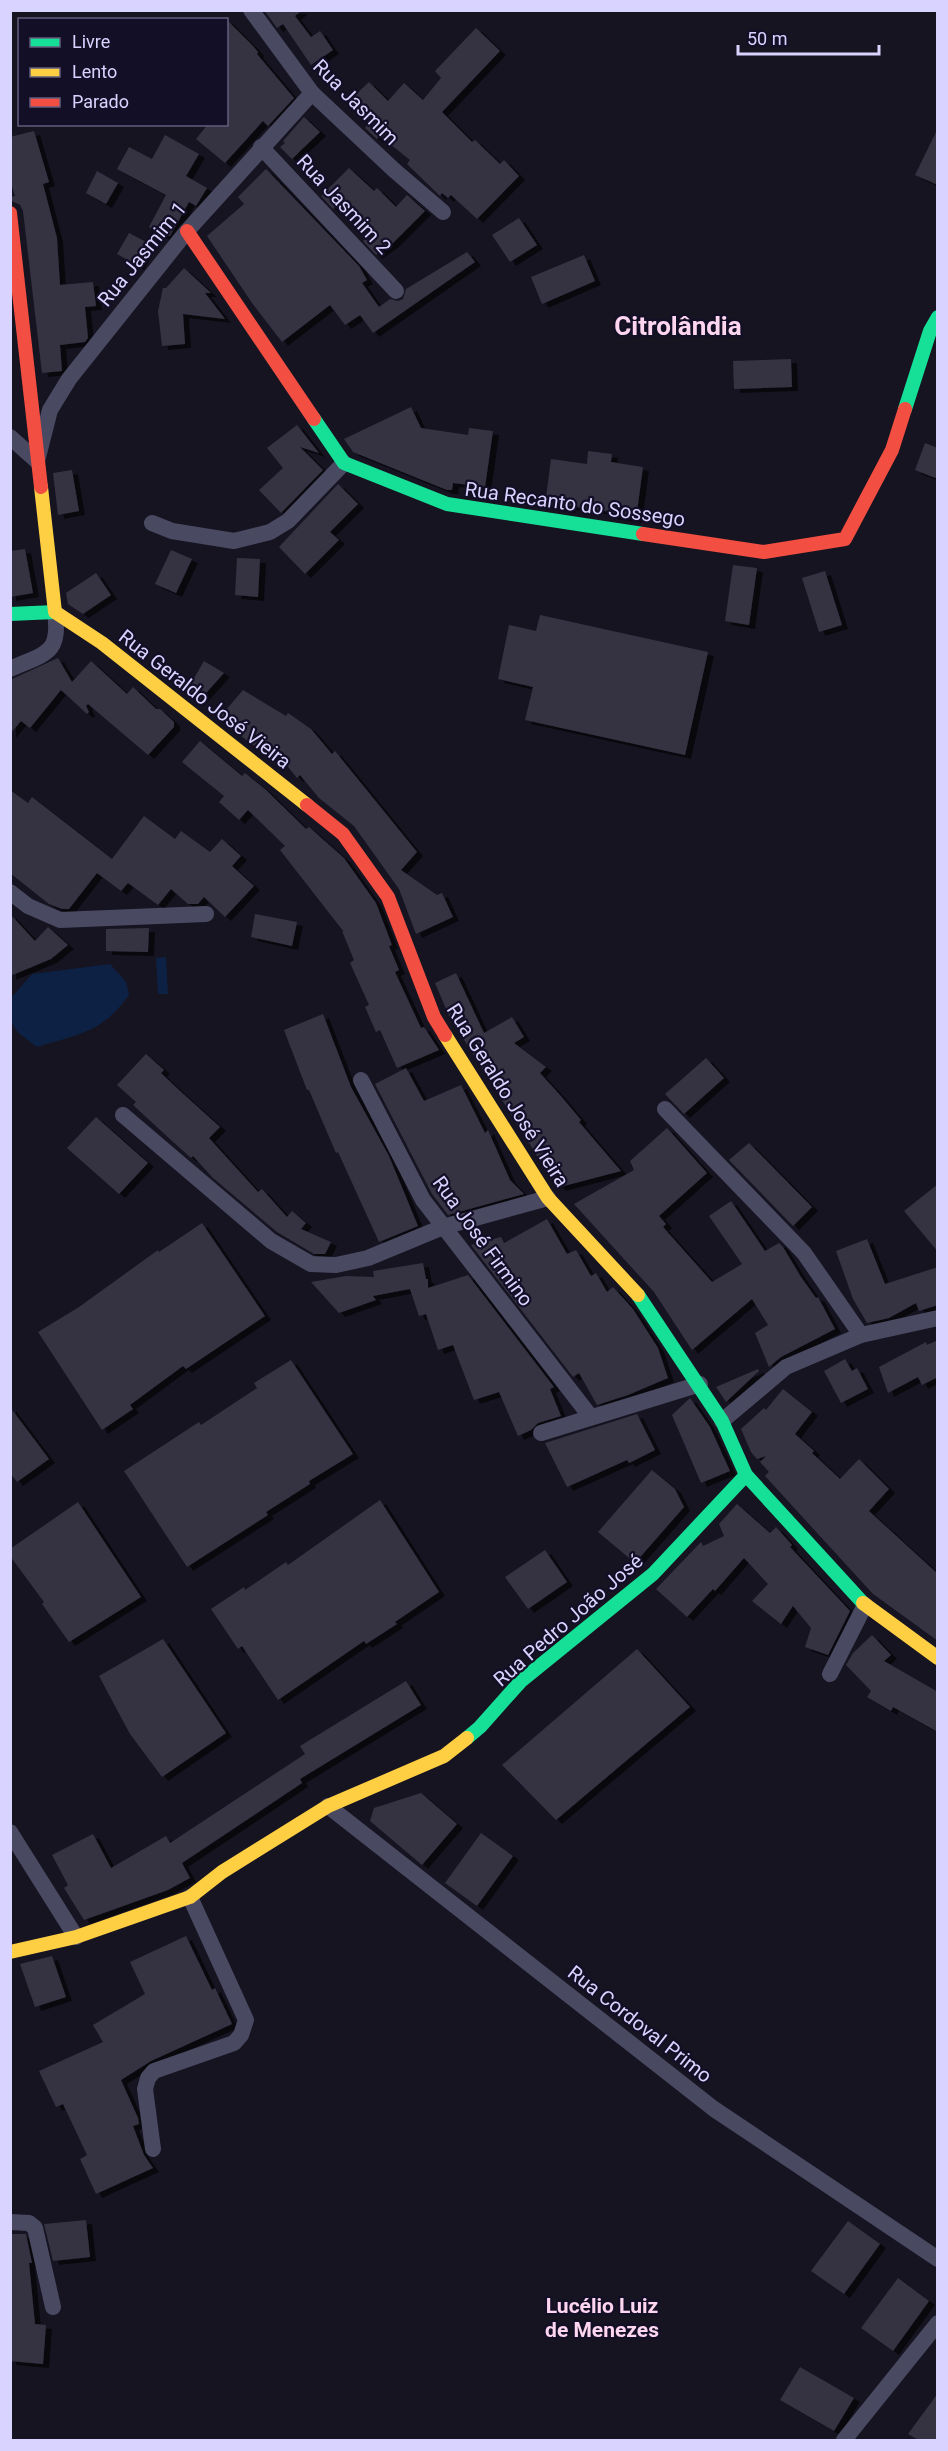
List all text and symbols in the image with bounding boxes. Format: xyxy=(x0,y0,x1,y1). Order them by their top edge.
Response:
legend xyxy=(18,18,228,126)
scale bar xyxy=(738,18,879,56)
text: 50 m xyxy=(747,28,787,49)
text: Livre xyxy=(72,31,110,52)
street label: Rua Jasmim xyxy=(308,54,404,150)
text: Lento xyxy=(72,61,117,82)
text: Parado xyxy=(72,91,129,112)
street label: Rua Jasmim 2 xyxy=(292,149,396,259)
street label: Rua Jasmim 1 xyxy=(93,197,191,311)
district label: Citrolândia xyxy=(614,311,742,341)
street label: Rua Recanto do Sossego xyxy=(463,477,687,531)
street label: Rua Geraldo José Vieira xyxy=(114,624,296,774)
street label: Rua Geraldo José Vieira xyxy=(442,999,574,1191)
street label: Rua José Firmino xyxy=(428,1171,538,1311)
street label: Rua Pedro João José xyxy=(489,1549,647,1691)
street label: Rua Cordoval Primo xyxy=(563,1960,717,2088)
district label: Lucélio Luiz de Menezes xyxy=(545,2294,659,2342)

